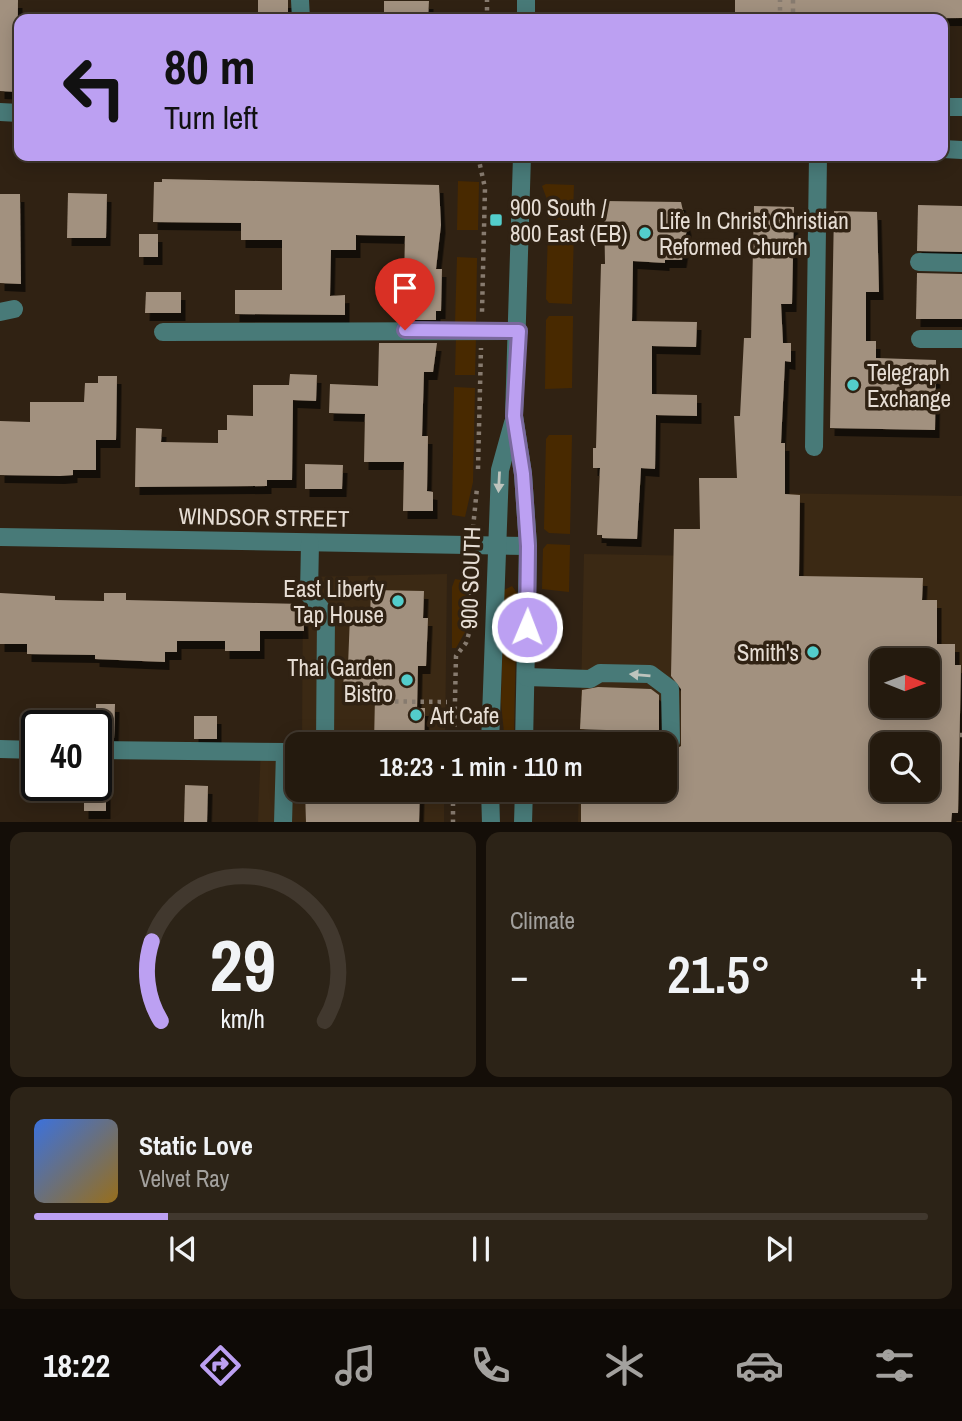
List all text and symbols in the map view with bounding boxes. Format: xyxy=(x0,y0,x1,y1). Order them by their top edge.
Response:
text: 80 m xyxy=(164,33,256,99)
icon: left xyxy=(49,42,140,133)
text: Turn left xyxy=(164,96,258,139)
place label: 900 South / 800 East (EB) xyxy=(510,192,627,249)
place label: Life In Christ Christian Reformed Church xyxy=(659,205,849,262)
marker: 900 South / 800 East (EB) xyxy=(488,212,504,228)
marker: Life In Christ Christian Reformed Church xyxy=(637,225,653,241)
pin xyxy=(375,258,435,330)
icon: arrive xyxy=(386,269,424,307)
place label: Telegraph Exchange xyxy=(867,357,951,414)
marker: Telegraph Exchange xyxy=(845,377,861,393)
one-way arrow xyxy=(493,471,504,493)
street label: WINDSOR STREET xyxy=(178,500,350,534)
street label: 900 SOUTH xyxy=(453,526,487,630)
place label: East Liberty Tap House xyxy=(283,573,385,630)
position arrow xyxy=(490,590,564,664)
marker: East Liberty Tap House xyxy=(390,593,406,609)
place label: Smith's xyxy=(737,637,799,668)
marker: Smith's xyxy=(805,644,821,660)
north arrow xyxy=(870,648,940,718)
map controls xyxy=(870,648,940,802)
place label: Thai Garden Bistro xyxy=(287,652,393,709)
one-way arrow xyxy=(629,669,651,680)
marker: Thai Garden Bistro xyxy=(399,672,415,688)
place label: Art Cafe xyxy=(429,700,499,731)
marker: Art Cafe xyxy=(408,707,424,723)
speed limit sign: 40 xyxy=(21,710,112,801)
button: search xyxy=(870,732,940,802)
text: 18:23 · 1 min · 110 m xyxy=(379,749,583,784)
text: Climate xyxy=(510,905,575,936)
text: 29 xyxy=(210,916,276,1014)
text: 21.5° xyxy=(667,939,771,1009)
text: − xyxy=(510,950,528,1001)
text: + xyxy=(910,950,928,1001)
text: km/h xyxy=(221,1001,265,1035)
text: Static Love xyxy=(139,1128,253,1163)
text: Velvet Ray xyxy=(139,1163,229,1194)
icon: previous xyxy=(164,1230,202,1268)
icon: pause xyxy=(462,1230,500,1268)
icon: next xyxy=(760,1230,798,1268)
icon: directions xyxy=(196,1341,245,1390)
icon: music xyxy=(331,1341,380,1390)
icon: phone xyxy=(466,1341,515,1390)
icon: climate xyxy=(600,1341,649,1390)
icon: car xyxy=(735,1341,784,1390)
icon: filters xyxy=(870,1341,919,1390)
text: 18:22 xyxy=(43,1344,110,1387)

